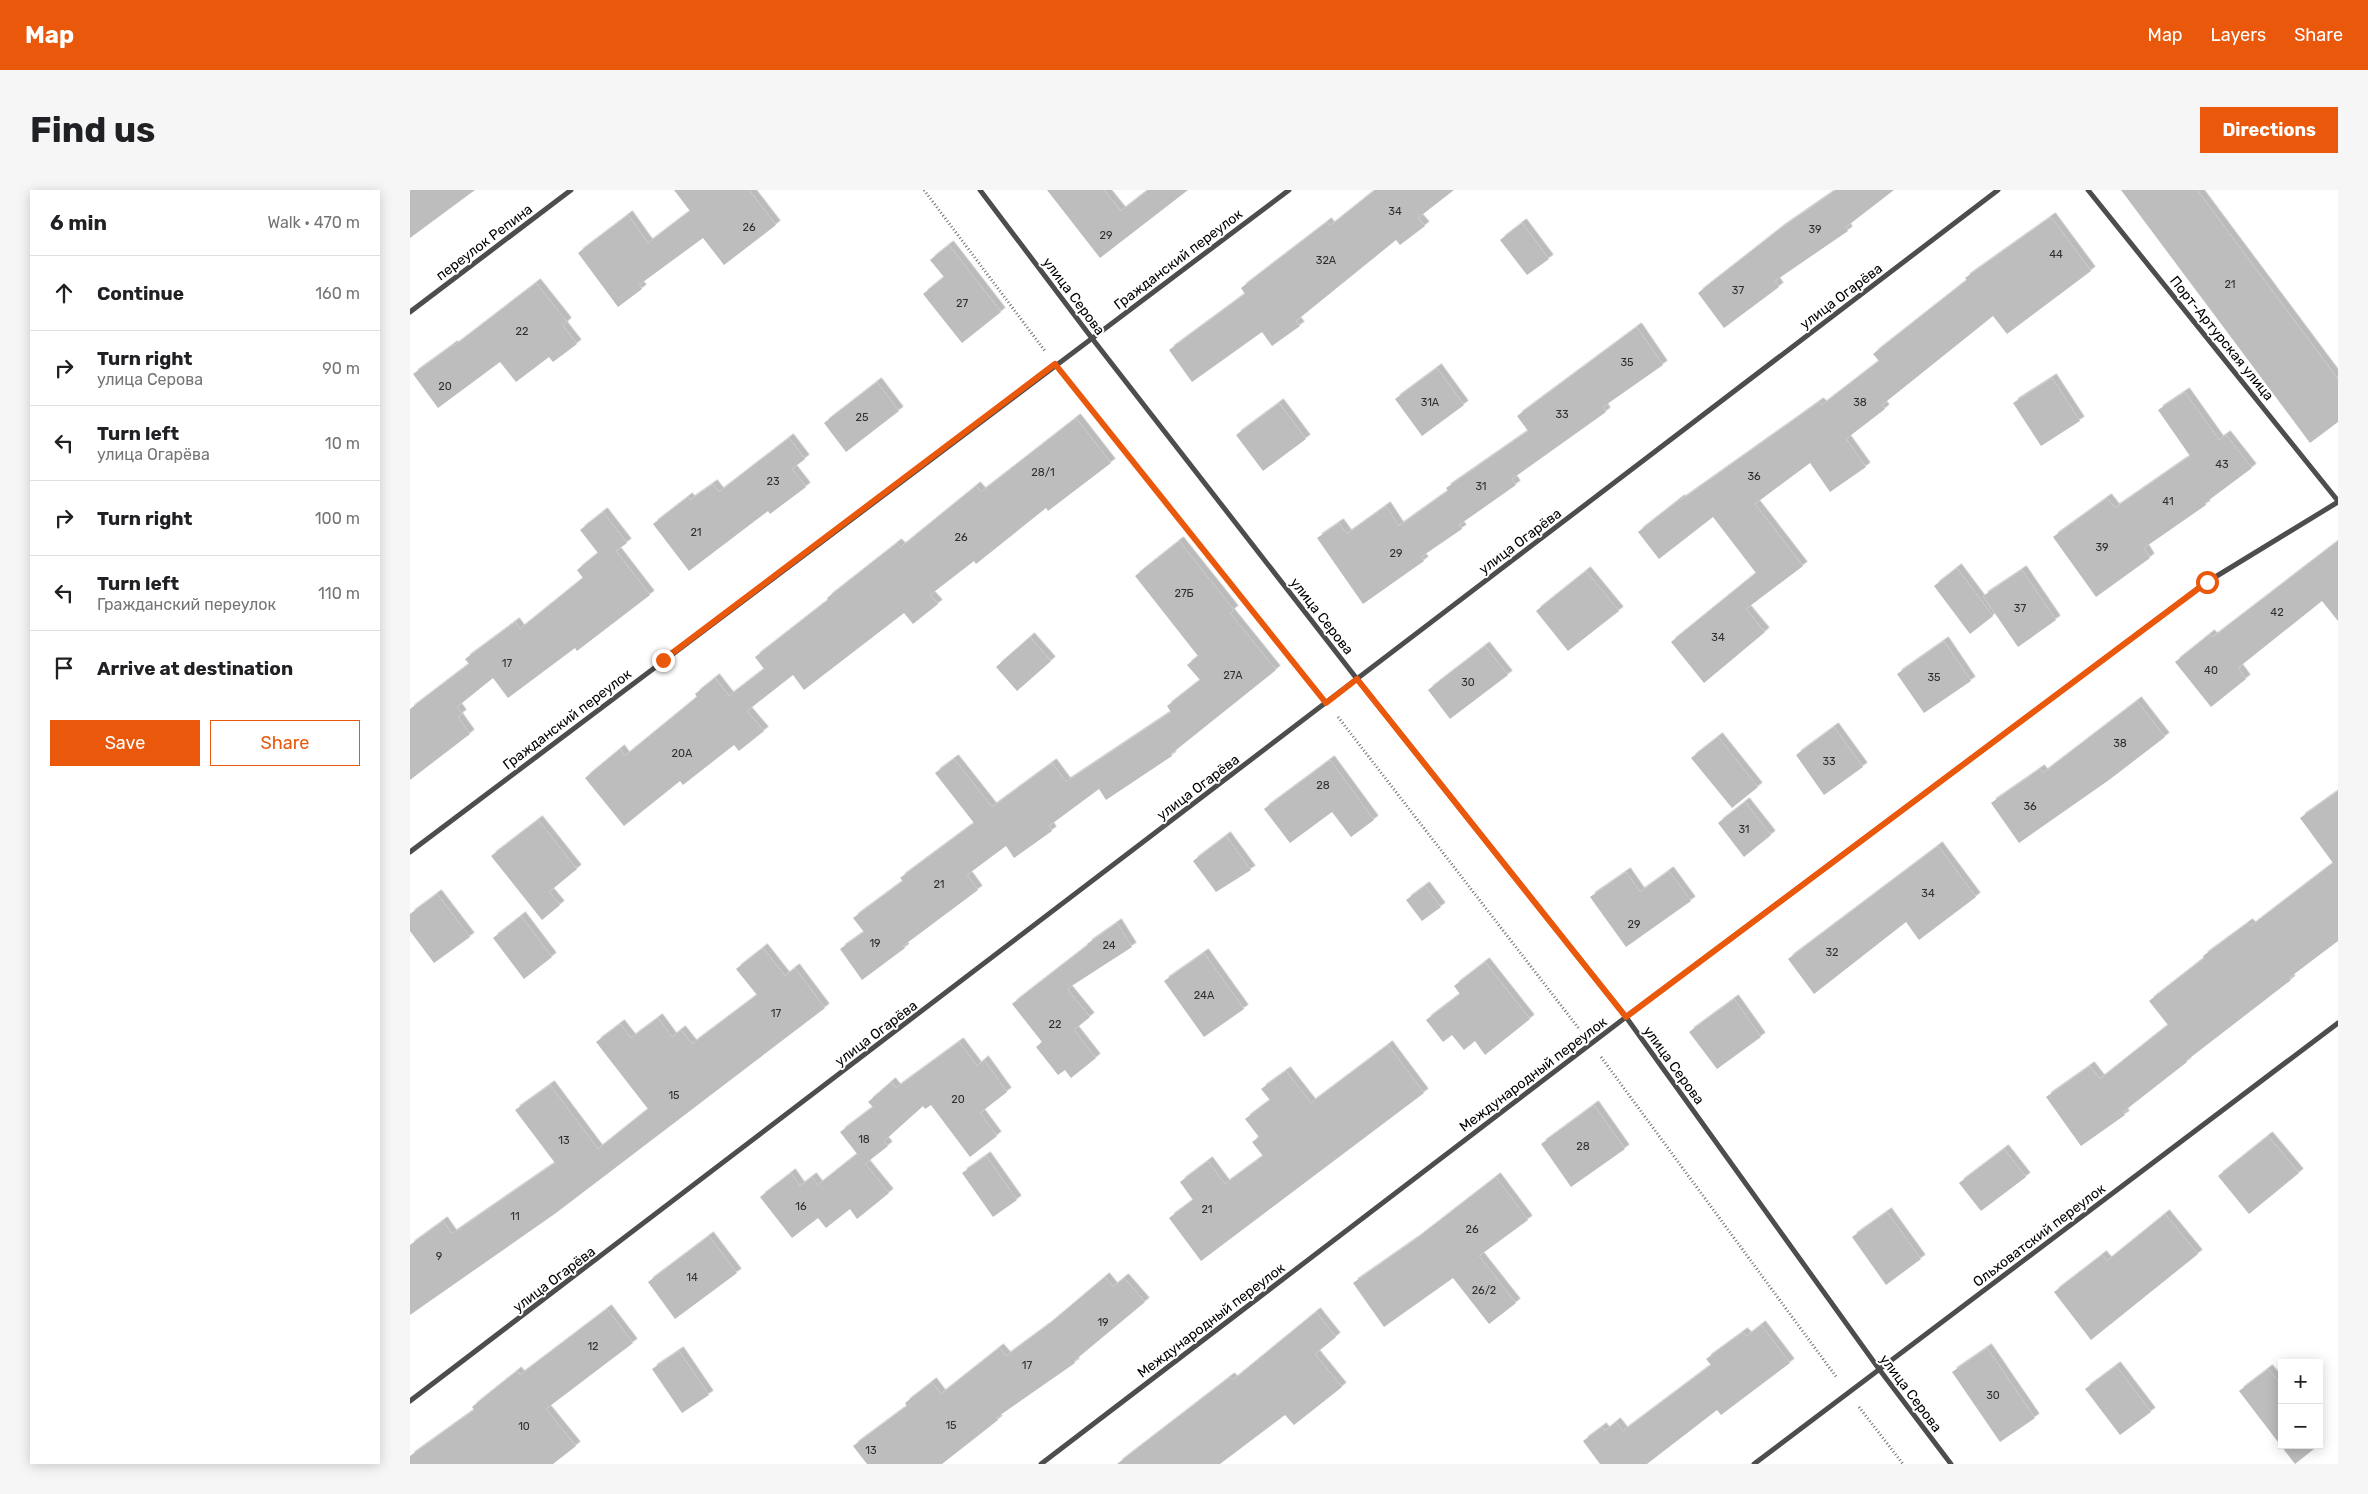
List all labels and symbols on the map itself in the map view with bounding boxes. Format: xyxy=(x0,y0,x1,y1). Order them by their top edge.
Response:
street label: переулок Репина xyxy=(433,201,536,284)
street label: Гражданский переулок xyxy=(1111,205,1246,313)
house number: 34 xyxy=(1388,205,1402,218)
house number: 26 xyxy=(742,221,756,234)
house number: 39 xyxy=(1808,223,1822,236)
house number: 29 xyxy=(1100,229,1112,242)
house number: 44 xyxy=(2049,248,2063,261)
street label: улица Серова xyxy=(1039,254,1108,338)
house number: 32А xyxy=(1316,254,1337,267)
street label: улица Огарёва xyxy=(1797,260,1886,333)
street label: Порт-Артурская улица xyxy=(2166,273,2277,404)
house number: 21 xyxy=(2224,278,2236,291)
house number: 37 xyxy=(1732,284,1744,297)
house number: 27 xyxy=(956,297,968,310)
house number: 22 xyxy=(516,325,528,338)
house number: 35 xyxy=(1620,356,1634,369)
house number: 20 xyxy=(438,380,452,393)
house number: 31А xyxy=(1421,396,1440,409)
house number: 38 xyxy=(1853,396,1867,409)
house number: 33 xyxy=(1555,408,1569,421)
house number: 25 xyxy=(856,411,869,424)
house number: 43 xyxy=(2215,458,2229,471)
house number: 28/1 xyxy=(1031,466,1055,479)
house number: 36 xyxy=(1747,470,1761,483)
house number: 23 xyxy=(766,475,780,488)
house number: 31 xyxy=(1475,480,1487,493)
house number: 41 xyxy=(2162,495,2174,508)
street label: улица Огарёва xyxy=(1476,505,1565,578)
house number: 21 xyxy=(690,526,702,539)
house number: 26 xyxy=(954,531,968,544)
house number: 39 xyxy=(2095,541,2109,554)
house number: 29 xyxy=(1390,547,1402,560)
route start xyxy=(2196,571,2219,594)
street label: улица Серова xyxy=(1286,574,1357,658)
house number: 27Б xyxy=(1174,587,1194,600)
house number: 37 xyxy=(2014,602,2026,615)
house number: 42 xyxy=(2270,606,2284,619)
house number: 34 xyxy=(1711,631,1725,644)
route end xyxy=(652,649,675,672)
house number: 17 xyxy=(502,657,513,670)
house number: 40 xyxy=(2204,664,2218,677)
street label: Гражданский переулок xyxy=(500,665,635,773)
house number: 27А xyxy=(1223,669,1243,682)
house number: 35 xyxy=(1927,671,1941,684)
house number: 30 xyxy=(1461,676,1475,689)
house number: 38 xyxy=(2113,737,2127,750)
house number: 20А xyxy=(672,747,693,760)
street label: улица Огарёва xyxy=(1154,751,1243,824)
house number: 33 xyxy=(1822,755,1836,768)
house number: 28 xyxy=(1316,779,1330,792)
house number: 36 xyxy=(2023,800,2037,813)
house number: 31 xyxy=(1738,823,1750,836)
house number: 21 xyxy=(933,878,945,891)
house number: 34 xyxy=(1921,887,1935,900)
house number: 29 xyxy=(1628,918,1640,931)
house number: 19 xyxy=(869,937,881,950)
house number: 24 xyxy=(1102,939,1116,952)
house number: 32 xyxy=(1825,946,1839,959)
house number: 24А xyxy=(1194,989,1215,1002)
street label: улица Огарёва xyxy=(832,997,921,1070)
house number: 17 xyxy=(771,1007,782,1020)
street label: Международный переулок xyxy=(1456,1013,1611,1136)
house number: 22 xyxy=(1049,1018,1061,1031)
street label: улица Серова xyxy=(1639,1023,1708,1108)
house number: 15 xyxy=(668,1089,680,1102)
house number: 20 xyxy=(951,1093,965,1106)
house number: 18 xyxy=(858,1133,870,1146)
house number: 13 xyxy=(558,1134,570,1147)
house number: 28 xyxy=(1576,1140,1590,1153)
street label: Ольховатский переулок xyxy=(1970,1180,2109,1291)
house number: 16 xyxy=(795,1200,807,1213)
house number: 21 xyxy=(1201,1203,1213,1216)
house number: 11 xyxy=(510,1210,520,1223)
house number: 26 xyxy=(1465,1223,1479,1236)
street label: улица Огарёва xyxy=(510,1243,599,1316)
house number: 9 xyxy=(436,1250,442,1263)
street label: Международный переулок xyxy=(1134,1259,1289,1382)
house number: 14 xyxy=(686,1271,698,1284)
house number: 26/2 xyxy=(1472,1284,1496,1297)
house number: 19 xyxy=(1097,1316,1109,1329)
house number: 12 xyxy=(587,1340,599,1353)
street label: улица Серова xyxy=(1876,1351,1945,1435)
house number: 17 xyxy=(1022,1359,1033,1372)
house number: 30 xyxy=(1986,1389,2000,1402)
house number: 15 xyxy=(945,1419,957,1432)
house number: 10 xyxy=(518,1420,530,1433)
house number: 13 xyxy=(865,1444,877,1457)

